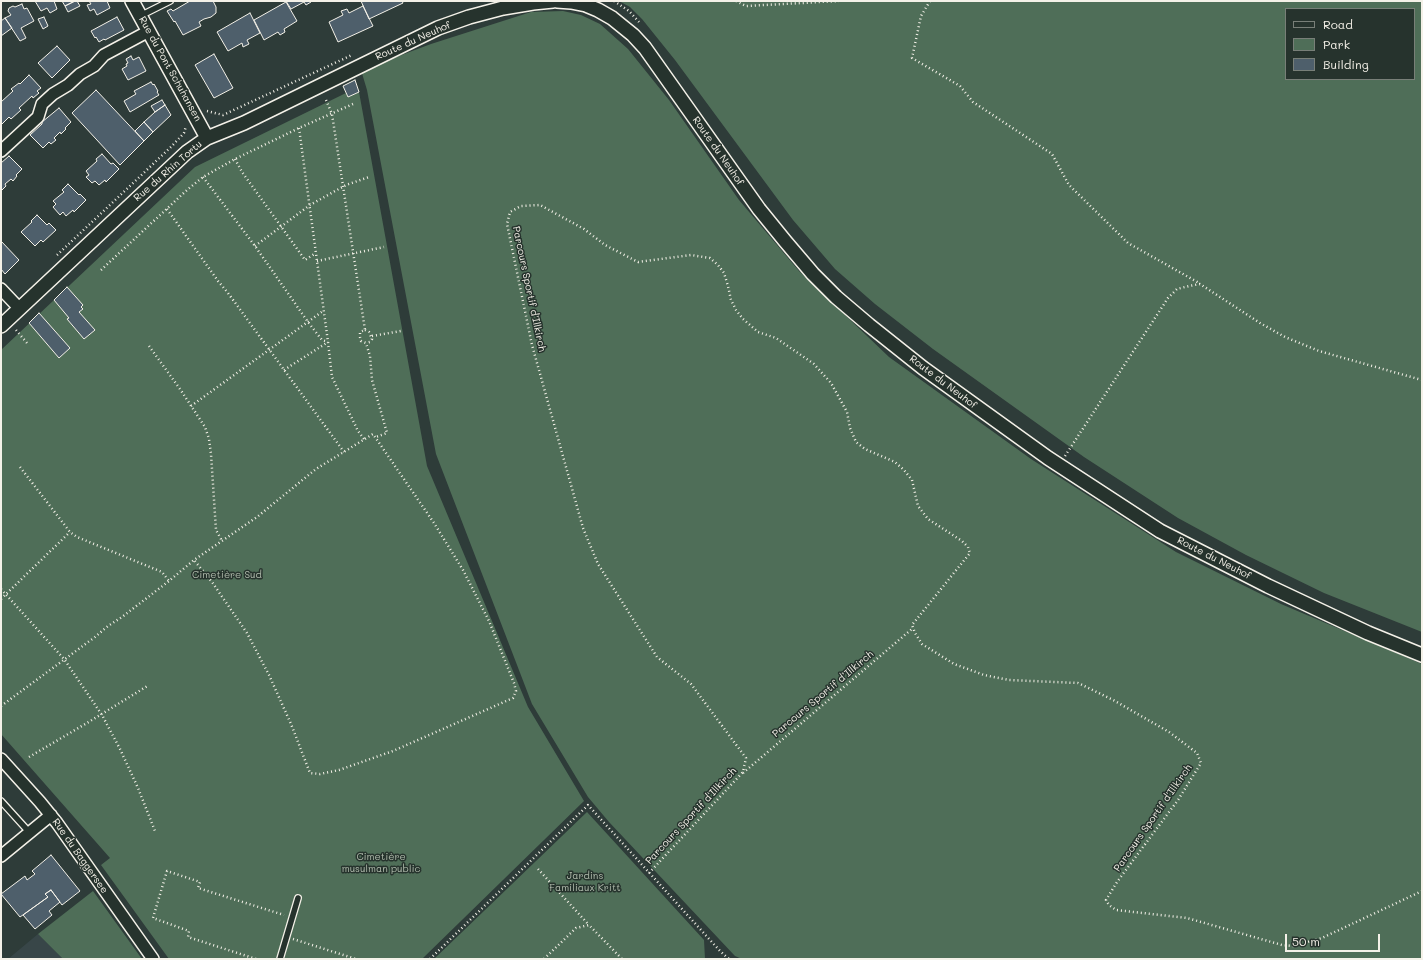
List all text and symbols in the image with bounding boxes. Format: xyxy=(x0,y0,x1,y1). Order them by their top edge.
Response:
legend xyxy=(1285,8,1415,80)
street label: Rue du Pont Schuhansen xyxy=(136,14,204,124)
text: Road xyxy=(1323,16,1353,32)
street label: Route du Neuhof xyxy=(374,19,452,63)
text: Park xyxy=(1323,36,1350,52)
text: Building xyxy=(1323,56,1369,72)
street label: Route du Neuhof xyxy=(690,114,746,188)
street label: Rue du Rhin Tortu xyxy=(131,138,205,204)
street label: Parcours Sportif d'Illkirch xyxy=(510,225,548,353)
street label: Route du Neuhof xyxy=(907,353,979,411)
street label: Route du Neuhof xyxy=(1175,534,1253,582)
park label: Cimetière Sud xyxy=(192,569,262,581)
street label: Parcours Sportif d’Illkirch xyxy=(770,648,876,740)
street label: Parcours Sportif d'Illkirch xyxy=(1111,762,1195,874)
street label: Parcours Sportif d'Illkirch xyxy=(643,765,739,867)
street label: Rue du Baggersee xyxy=(50,816,110,896)
park label: Cimetière musulman public xyxy=(342,851,420,874)
park label: Jardins Familiaux Kritt xyxy=(549,870,621,894)
scale bar xyxy=(1287,926,1382,952)
text: 50 m xyxy=(1292,933,1320,949)

